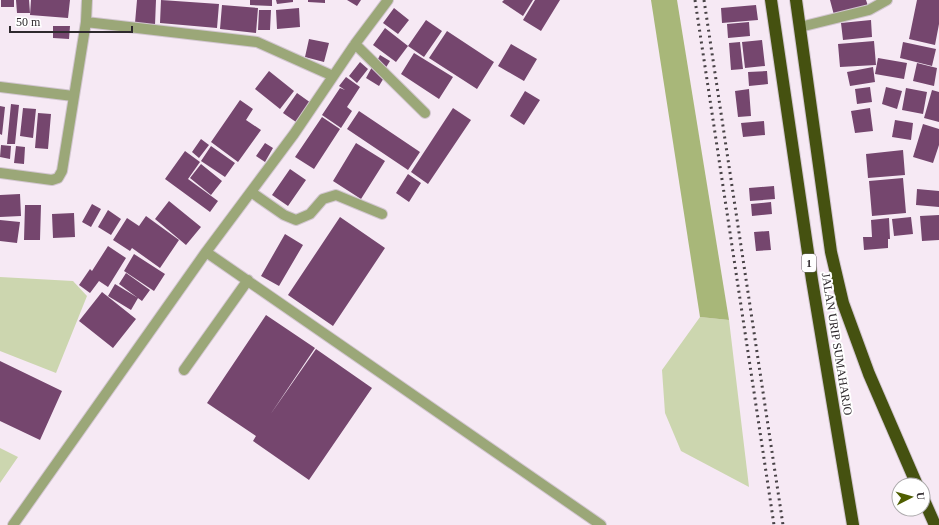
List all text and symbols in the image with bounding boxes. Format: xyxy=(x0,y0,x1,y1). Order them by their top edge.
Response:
scale bar xyxy=(10,8,132,34)
text: 50 m xyxy=(16,15,41,29)
road number: 1 xyxy=(802,254,816,272)
street label: JALAN URIP SUMAHARJO xyxy=(819,272,855,417)
north arrow xyxy=(891,477,931,517)
text: U xyxy=(915,491,927,501)

